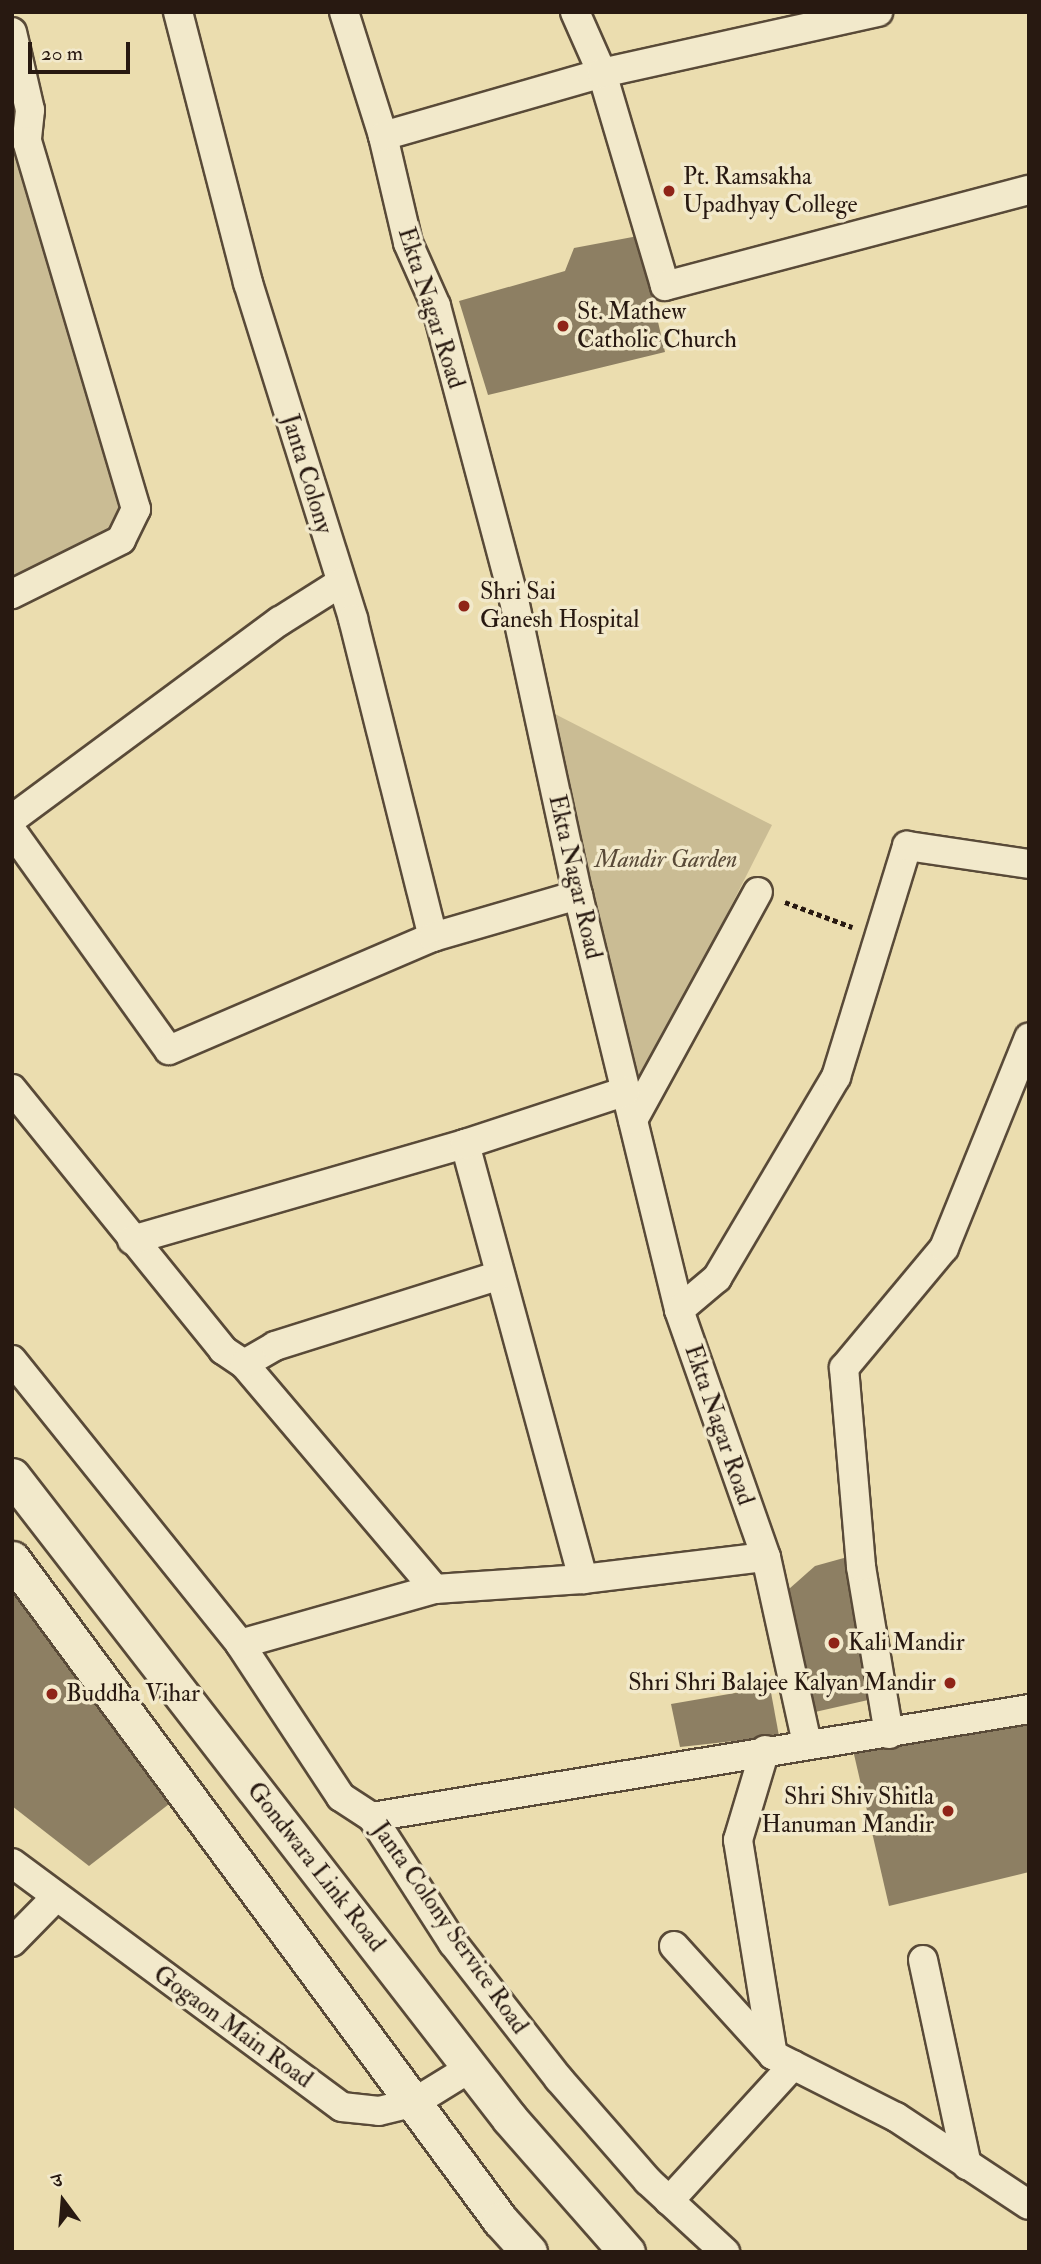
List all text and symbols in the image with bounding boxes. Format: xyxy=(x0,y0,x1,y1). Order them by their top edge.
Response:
scale bar xyxy=(32,28,133,72)
text: 20 m xyxy=(41,40,83,67)
place label: Pt. Ramsakha Upadhyay College xyxy=(683,163,857,219)
marker: Pt. Ramsakha Upadhyay College xyxy=(661,183,677,199)
street label: Ekta Nagar Road xyxy=(391,224,471,392)
place label: St. Mathew Catholic Church xyxy=(577,298,737,354)
marker: St. Mathew Catholic Church xyxy=(555,318,571,334)
street label: Janta Colony xyxy=(275,411,339,537)
place label: Shri Sai Ganesh Hospital xyxy=(480,578,639,634)
marker: Shri Sai Ganesh Hospital xyxy=(454,596,474,616)
street label: Ekta Nagar Road xyxy=(542,792,608,962)
park label: Mandir Garden xyxy=(595,846,737,874)
street label: Ekta Nagar Road xyxy=(678,1341,760,1509)
place label: Kali Mandir xyxy=(848,1629,965,1657)
marker: Kali Mandir xyxy=(826,1635,842,1651)
place label: Shri Shri Balajee Kalyan Mandir xyxy=(628,1669,936,1697)
marker: Shri Shri Balajee Kalyan Mandir xyxy=(942,1675,958,1691)
place label: Buddha Vihar xyxy=(66,1680,200,1708)
marker: Buddha Vihar xyxy=(44,1686,60,1702)
street label: Gondwara Link Road xyxy=(241,1777,391,1957)
place label: Shri Shiv Shitla Hanuman Mandir xyxy=(762,1783,934,1839)
marker: Shri Shiv Shitla Hanuman Mandir xyxy=(940,1803,956,1819)
street label: Janta Colony Service Road xyxy=(366,1816,534,2040)
street label: Gogaon Main Road xyxy=(148,1960,318,2094)
north arrow xyxy=(28,2166,98,2236)
text: उ xyxy=(49,2168,65,2194)

